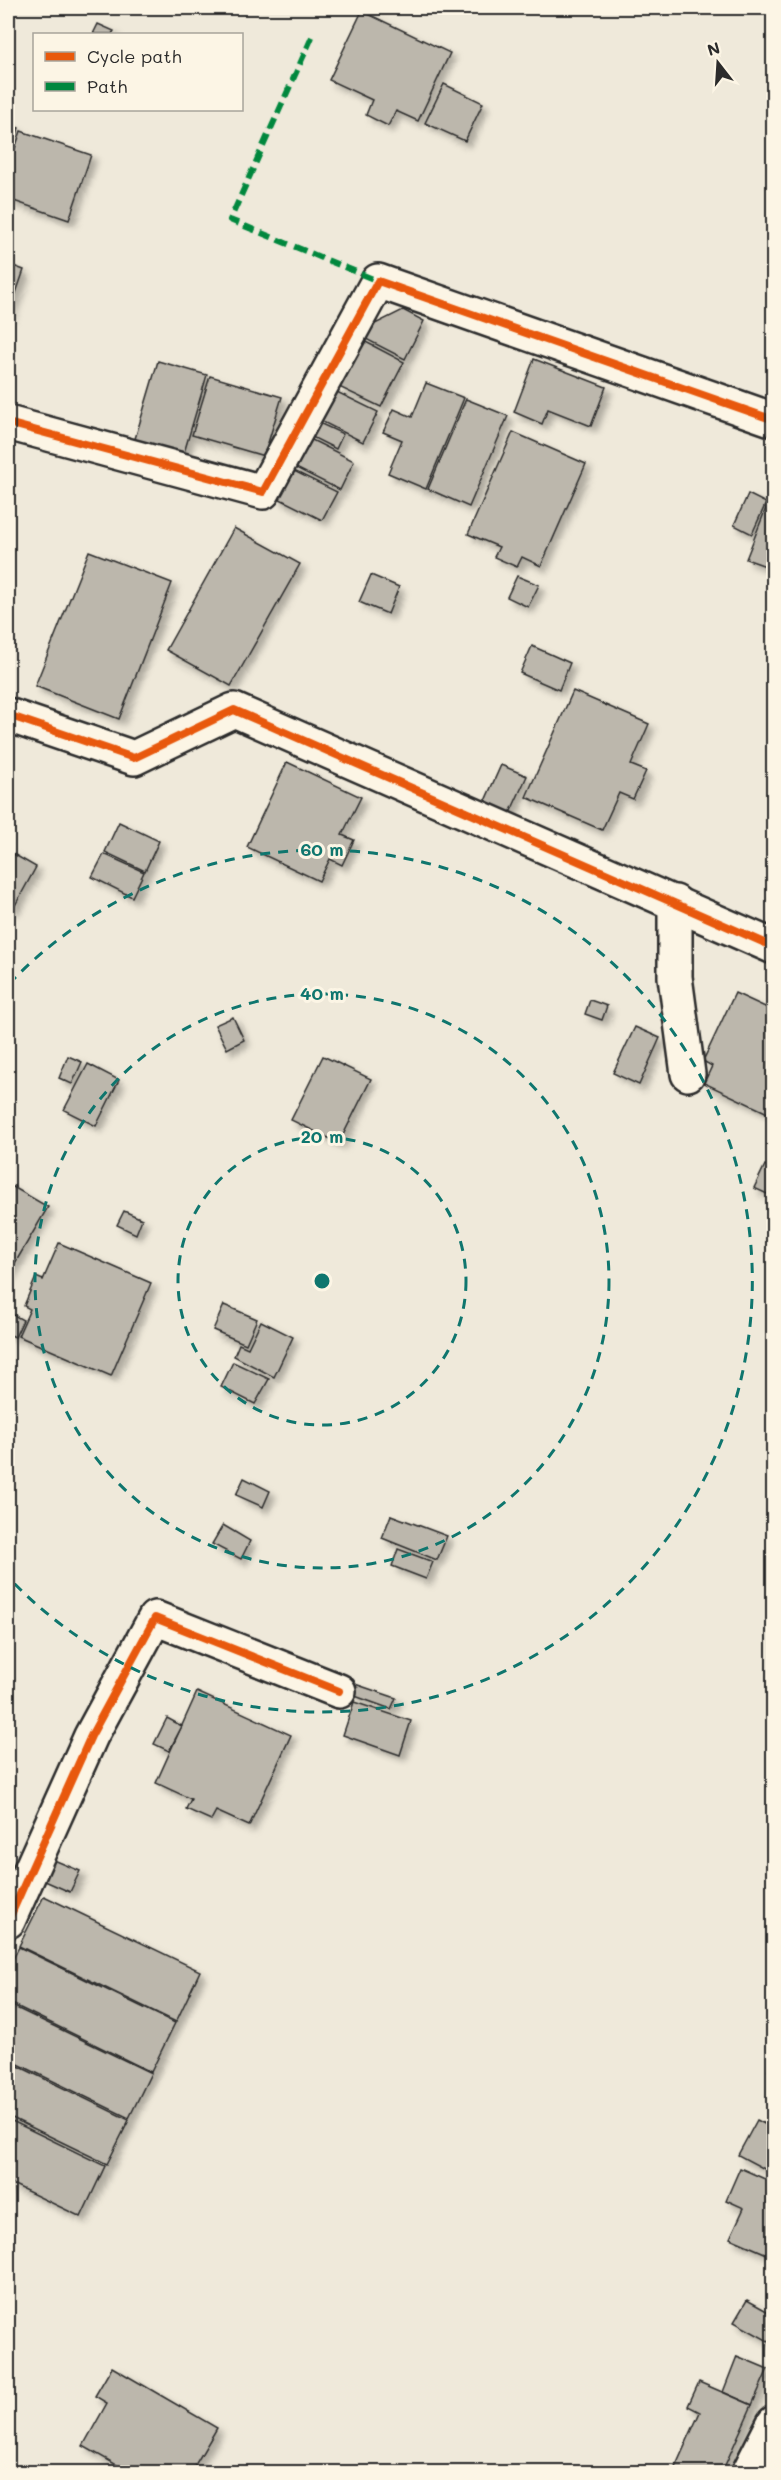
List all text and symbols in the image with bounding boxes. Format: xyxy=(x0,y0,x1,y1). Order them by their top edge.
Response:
legend xyxy=(33,33,243,111)
north arrow xyxy=(688,33,748,93)
text: N xyxy=(705,36,722,60)
text: Cycle path xyxy=(87,44,182,68)
text: Path xyxy=(87,74,127,98)
text: 60 m xyxy=(300,837,344,861)
text: 40 m xyxy=(300,981,344,1005)
text: 20 m xyxy=(301,1124,343,1148)
centre of rings xyxy=(312,1271,332,1291)

